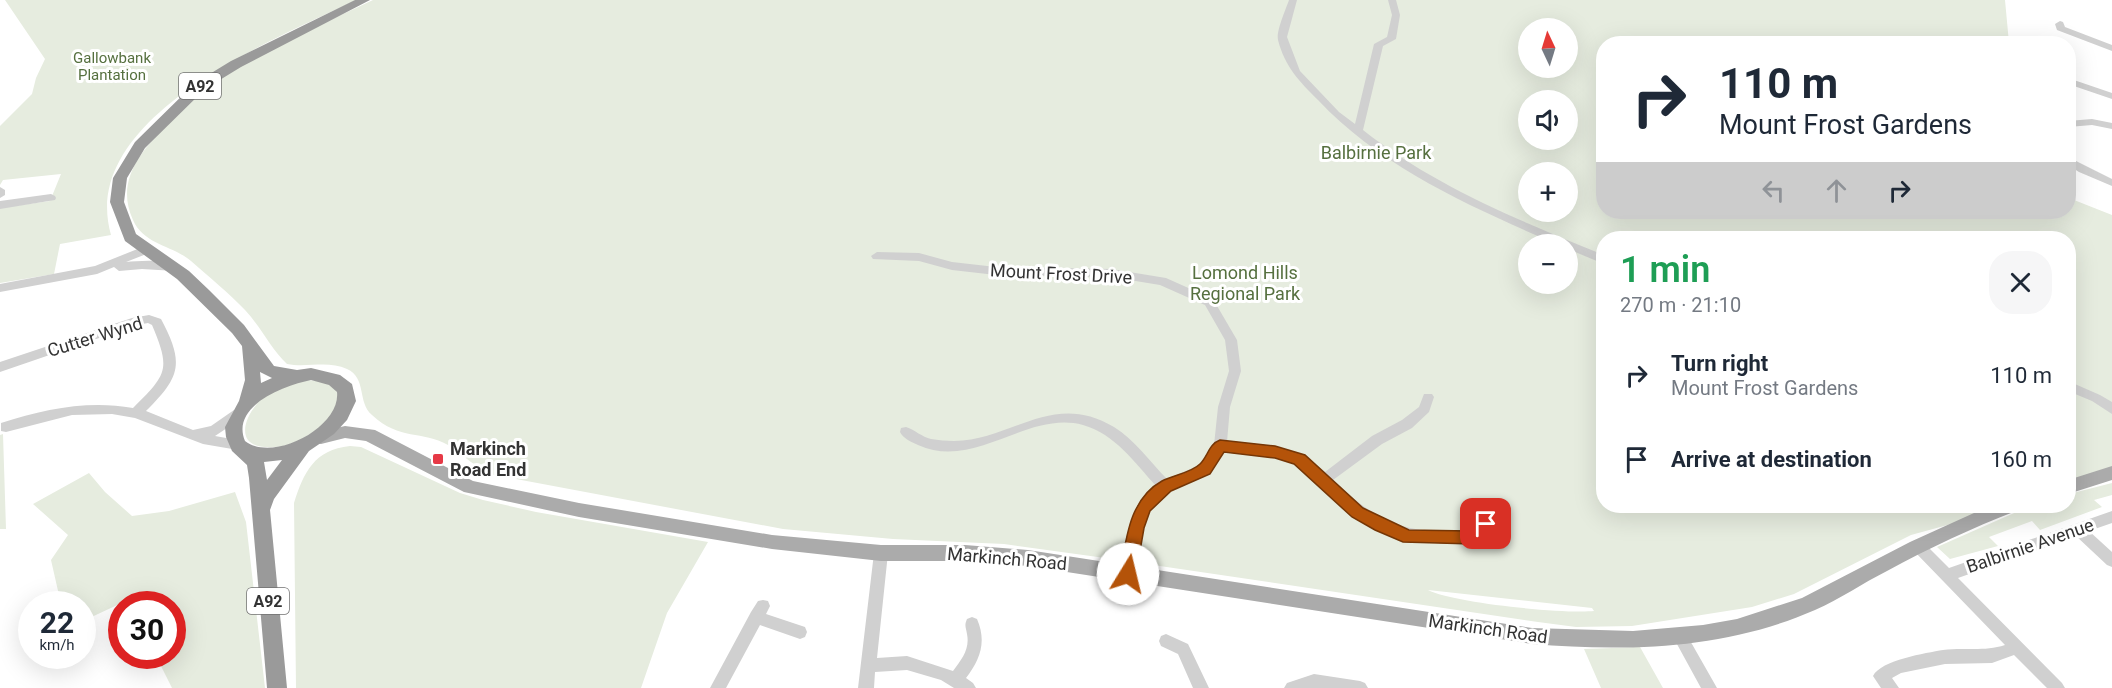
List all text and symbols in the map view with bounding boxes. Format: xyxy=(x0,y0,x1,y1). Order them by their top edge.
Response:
north arrow xyxy=(1518,18,1578,78)
map controls xyxy=(1518,18,1578,294)
park label: Gallowbank Plantation xyxy=(73,49,151,84)
text: 110 m xyxy=(1719,59,1838,108)
icon: right xyxy=(1620,60,1698,138)
road number: A92 xyxy=(179,73,221,99)
button: sound xyxy=(1518,90,1578,150)
text: Mount Frost Gardens xyxy=(1719,109,1972,141)
park label: Balbirnie Park xyxy=(1321,142,1432,163)
button: + xyxy=(1518,162,1578,222)
icon: left xyxy=(1757,174,1790,207)
icon: ahead xyxy=(1820,174,1853,207)
icon: right xyxy=(1883,174,1916,207)
button: − xyxy=(1518,234,1578,294)
text: 1 min xyxy=(1620,249,1710,291)
button: close xyxy=(1989,251,2052,314)
street label: Mount Frost Drive xyxy=(989,259,1133,288)
park label: Lomond Hills Regional Park xyxy=(1190,262,1301,304)
text: 270 m · 21:10 xyxy=(1620,293,1741,317)
street label: Cutter Wynd xyxy=(45,312,145,361)
text: Turn right xyxy=(1671,351,1768,376)
icon: right xyxy=(1620,359,1653,392)
text: 110 m xyxy=(1990,363,2052,388)
text: Mount Frost Gardens xyxy=(1671,376,1858,400)
place label: Markinch Road End xyxy=(450,438,526,480)
icon: arrive xyxy=(1620,443,1653,476)
text: Arrive at destination xyxy=(1671,447,1872,472)
text: 160 m xyxy=(1990,447,2052,472)
marker: Markinch Road End xyxy=(431,452,445,466)
pin xyxy=(1460,498,1511,549)
icon: arrive xyxy=(1469,507,1502,540)
street label: Balbirnie Avenue xyxy=(1963,514,2096,577)
position arrow xyxy=(1096,542,1160,606)
street label: Markinch Road xyxy=(946,543,1068,574)
road number: A92 xyxy=(247,588,289,614)
speed limit sign: 30 xyxy=(108,591,186,669)
text: 22 xyxy=(40,605,74,640)
street label: Markinch Road xyxy=(1427,610,1549,647)
text: km/h xyxy=(39,636,75,654)

